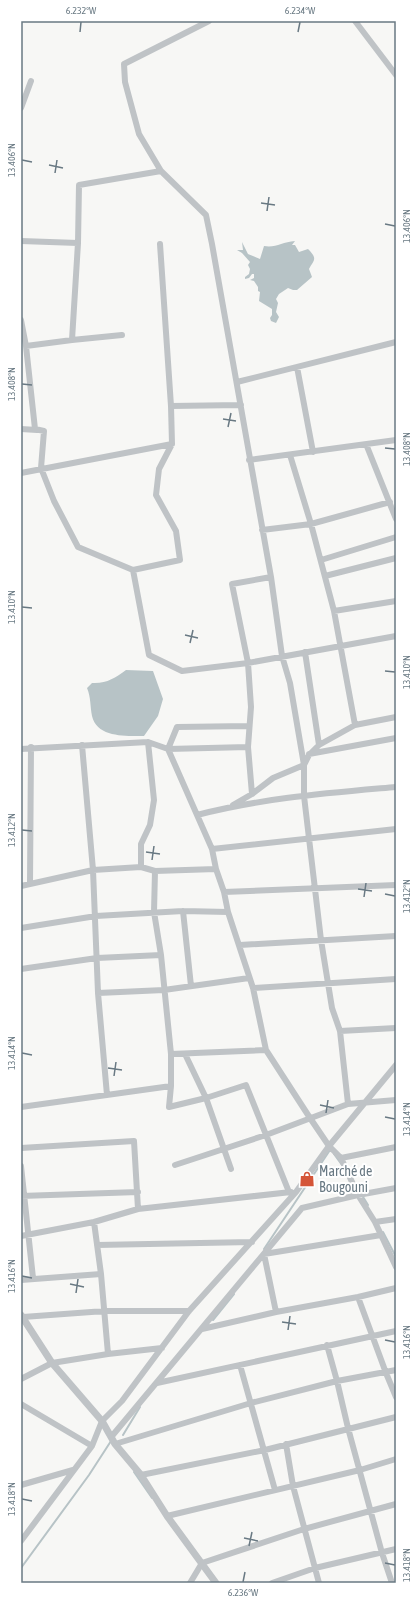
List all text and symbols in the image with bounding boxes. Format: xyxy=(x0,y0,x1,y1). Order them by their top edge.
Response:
text: 6.232°W xyxy=(66,5,97,16)
text: 6.234°W xyxy=(285,5,316,16)
text: 13.406°N xyxy=(6,143,17,177)
text: 13.406°N xyxy=(401,209,412,243)
text: 13.408°N xyxy=(6,367,17,401)
text: 13.408°N xyxy=(401,432,412,466)
text: 13.410°N xyxy=(6,590,17,624)
text: 13.410°N xyxy=(401,655,412,689)
text: 13.412°N xyxy=(6,813,17,847)
text: 13.412°N xyxy=(401,879,412,913)
text: 13.414°N xyxy=(6,1036,17,1070)
text: 13.414°N xyxy=(401,1102,412,1136)
place label: Marché de Bougouni xyxy=(319,1163,372,1195)
shop icon: Marché de Bougouni xyxy=(298,1170,316,1188)
text: 13.416°N xyxy=(6,1259,17,1293)
text: 13.416°N xyxy=(401,1325,412,1359)
text: 13.418°N xyxy=(6,1482,17,1516)
text: 13.418°N xyxy=(401,1548,412,1582)
text: 6.236°W xyxy=(228,1587,259,1598)

